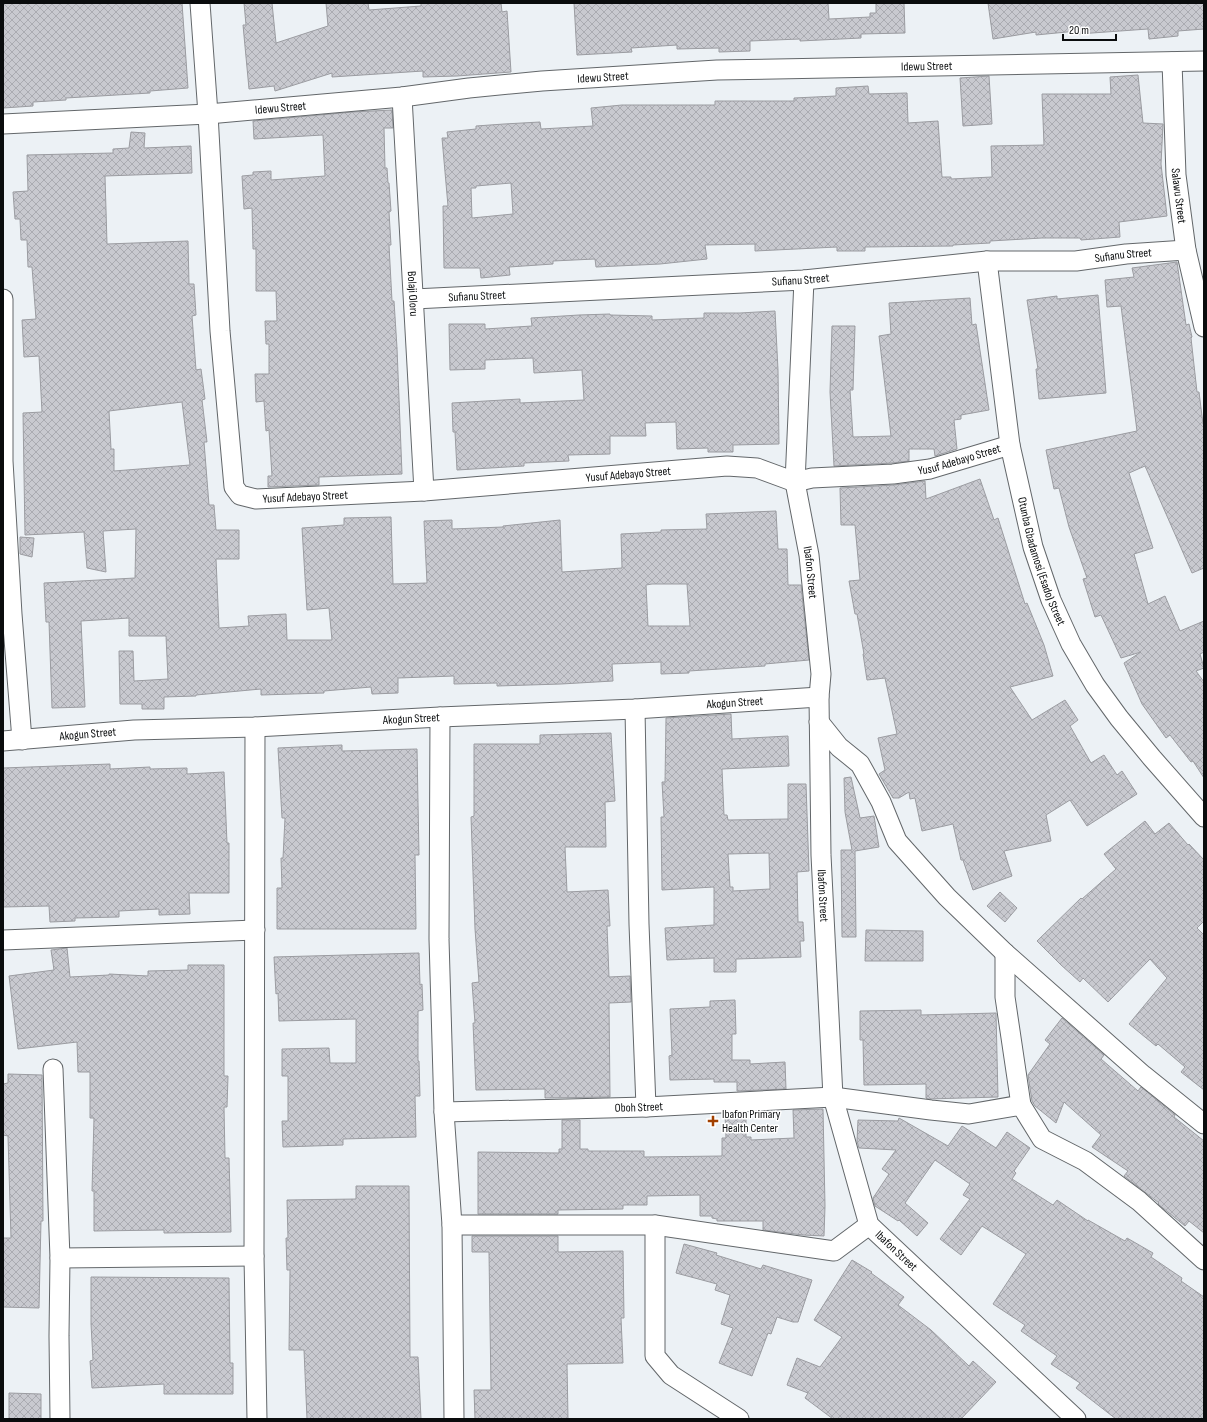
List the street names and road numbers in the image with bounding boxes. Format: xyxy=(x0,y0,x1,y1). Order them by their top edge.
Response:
street label: Idewu Street xyxy=(901,59,953,75)
street label: Idewu Street xyxy=(577,69,629,87)
street label: Idewu Street xyxy=(254,98,307,118)
street label: Salawu Street xyxy=(1168,168,1189,225)
street label: Sufianu Street xyxy=(1094,245,1153,266)
street label: Sufianu Street xyxy=(771,270,830,290)
street label: Bolaji Oloru xyxy=(404,271,421,317)
street label: Sufianu Street xyxy=(448,288,506,305)
street label: Yusuf Adebayo Street xyxy=(917,441,1003,479)
street label: Yusuf Adebayo Street xyxy=(585,464,672,486)
street label: Yusuf Adebayo Street xyxy=(262,488,349,507)
street label: Otunba Gbadamosi (Esado) Street xyxy=(1014,496,1069,628)
street label: Ibafon Street xyxy=(799,545,820,600)
street label: Akogun Street xyxy=(705,694,764,712)
street label: Akogun Street xyxy=(381,710,440,728)
street label: Akogun Street xyxy=(58,725,117,744)
street label: Ibafon Street xyxy=(814,869,831,923)
street label: Oboh Street xyxy=(615,1099,664,1116)
street label: Ibafon Street xyxy=(872,1228,921,1275)

